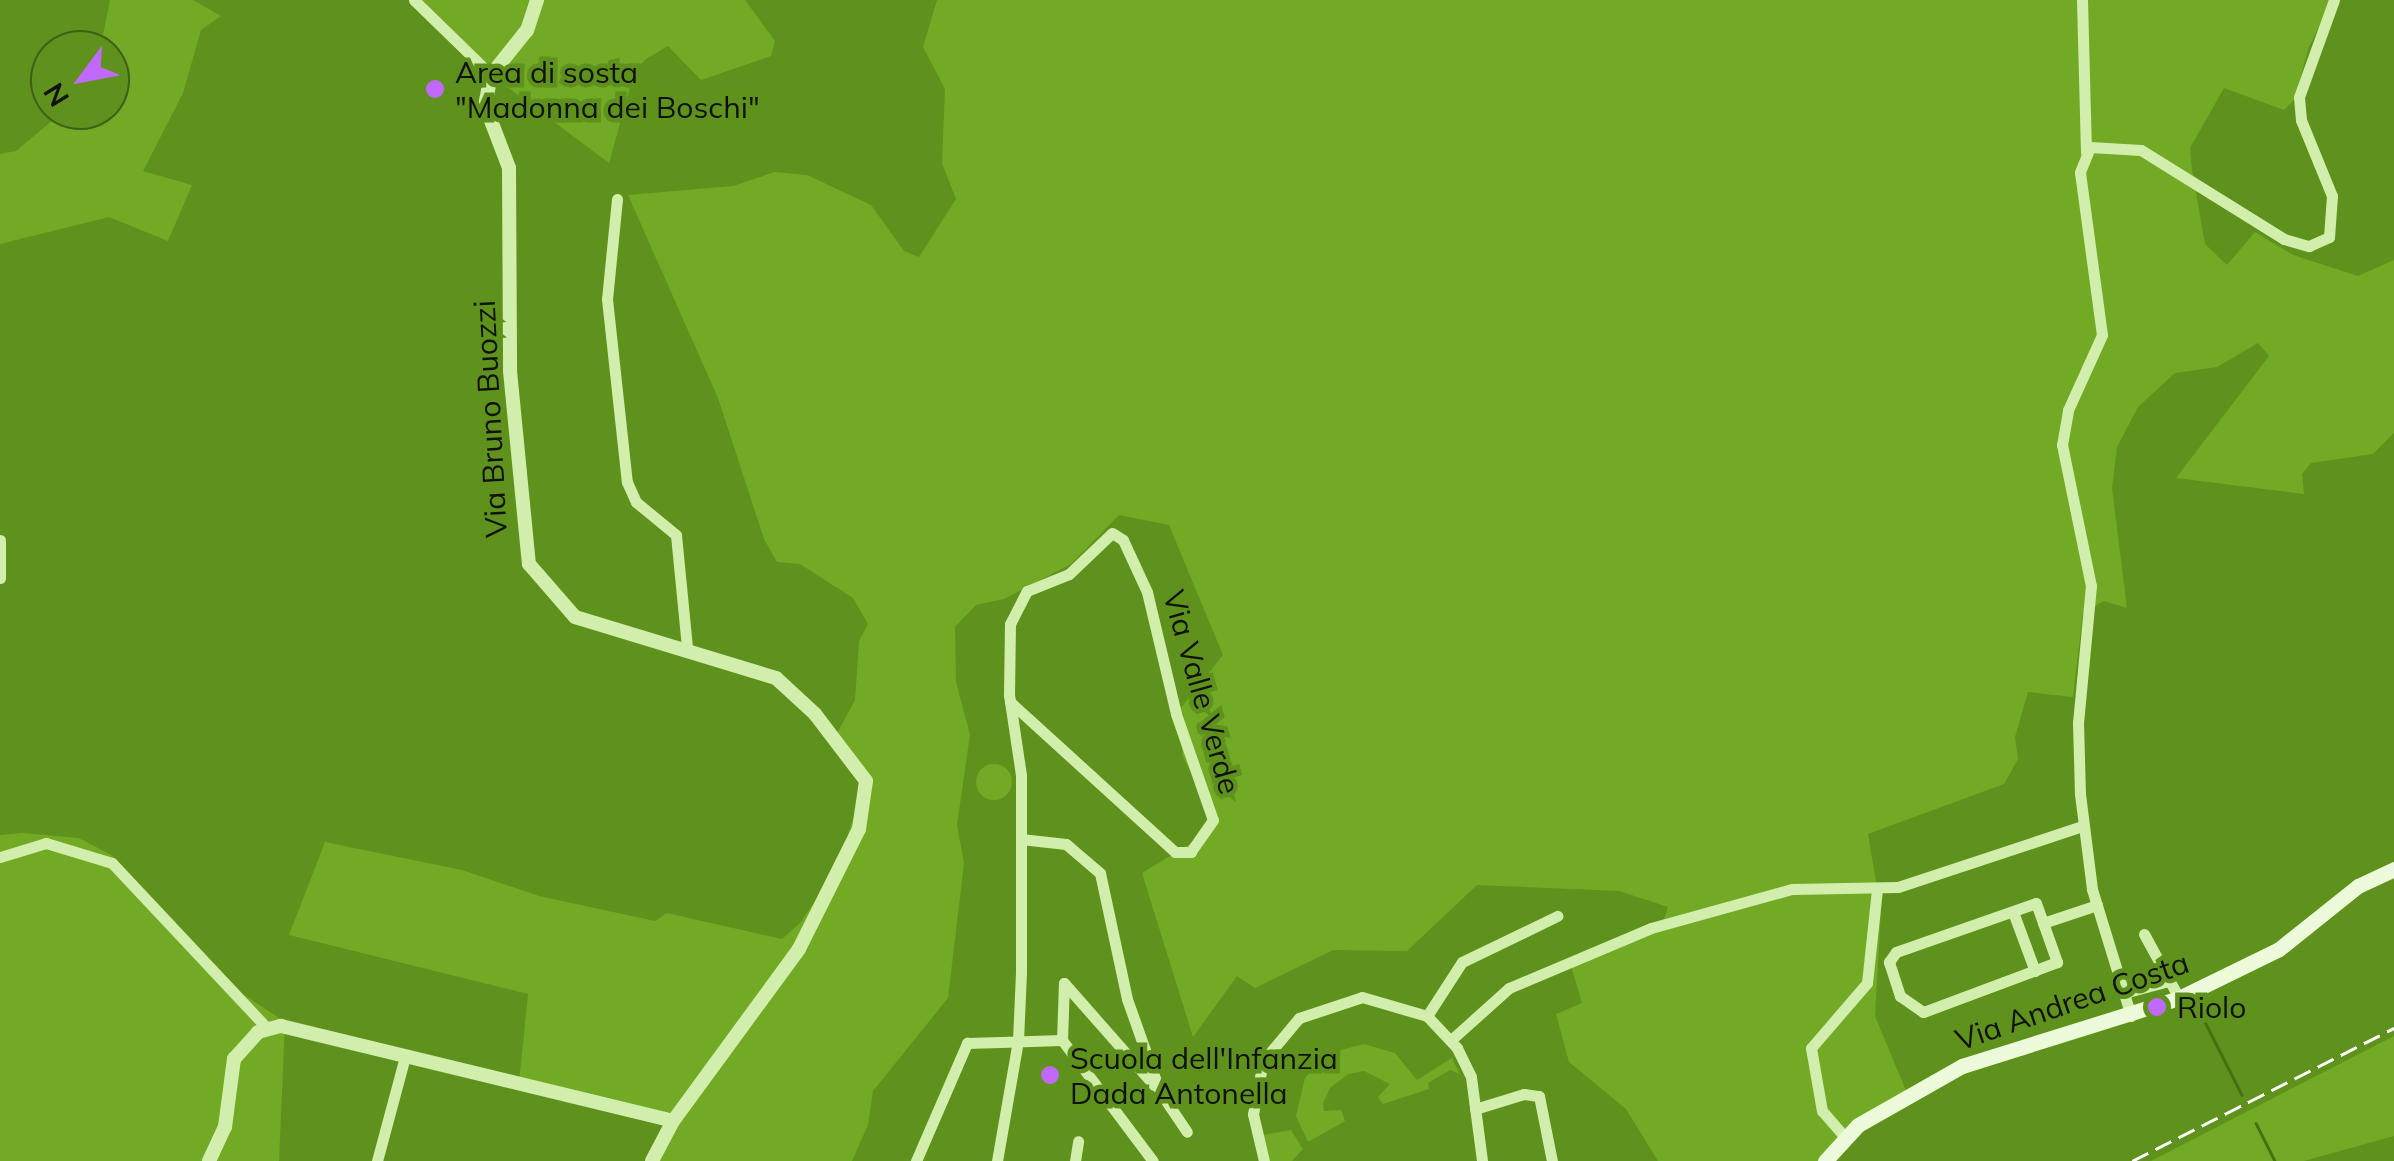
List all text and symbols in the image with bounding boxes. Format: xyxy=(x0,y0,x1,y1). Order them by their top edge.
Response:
north arrow xyxy=(30,30,130,130)
place label: Area di sosta "Madonna dei Boschi" xyxy=(455,54,760,124)
text: N xyxy=(35,77,76,113)
marker: Area di sosta "Madonna dei Boschi" xyxy=(424,78,446,100)
street label: Via Bruno Buozzi xyxy=(466,299,514,539)
street label: Via Valle Verde xyxy=(1156,586,1248,798)
street label: Via Andrea Costa xyxy=(1951,944,2193,1058)
place label: Riolo xyxy=(2177,989,2246,1025)
marker: Riolo xyxy=(2146,996,2168,1018)
place label: Scuola dell'Infanzia Dada Antonella xyxy=(1070,1040,1338,1110)
marker: Scuola dell'Infanzia Dada Antonella xyxy=(1039,1064,1061,1086)

